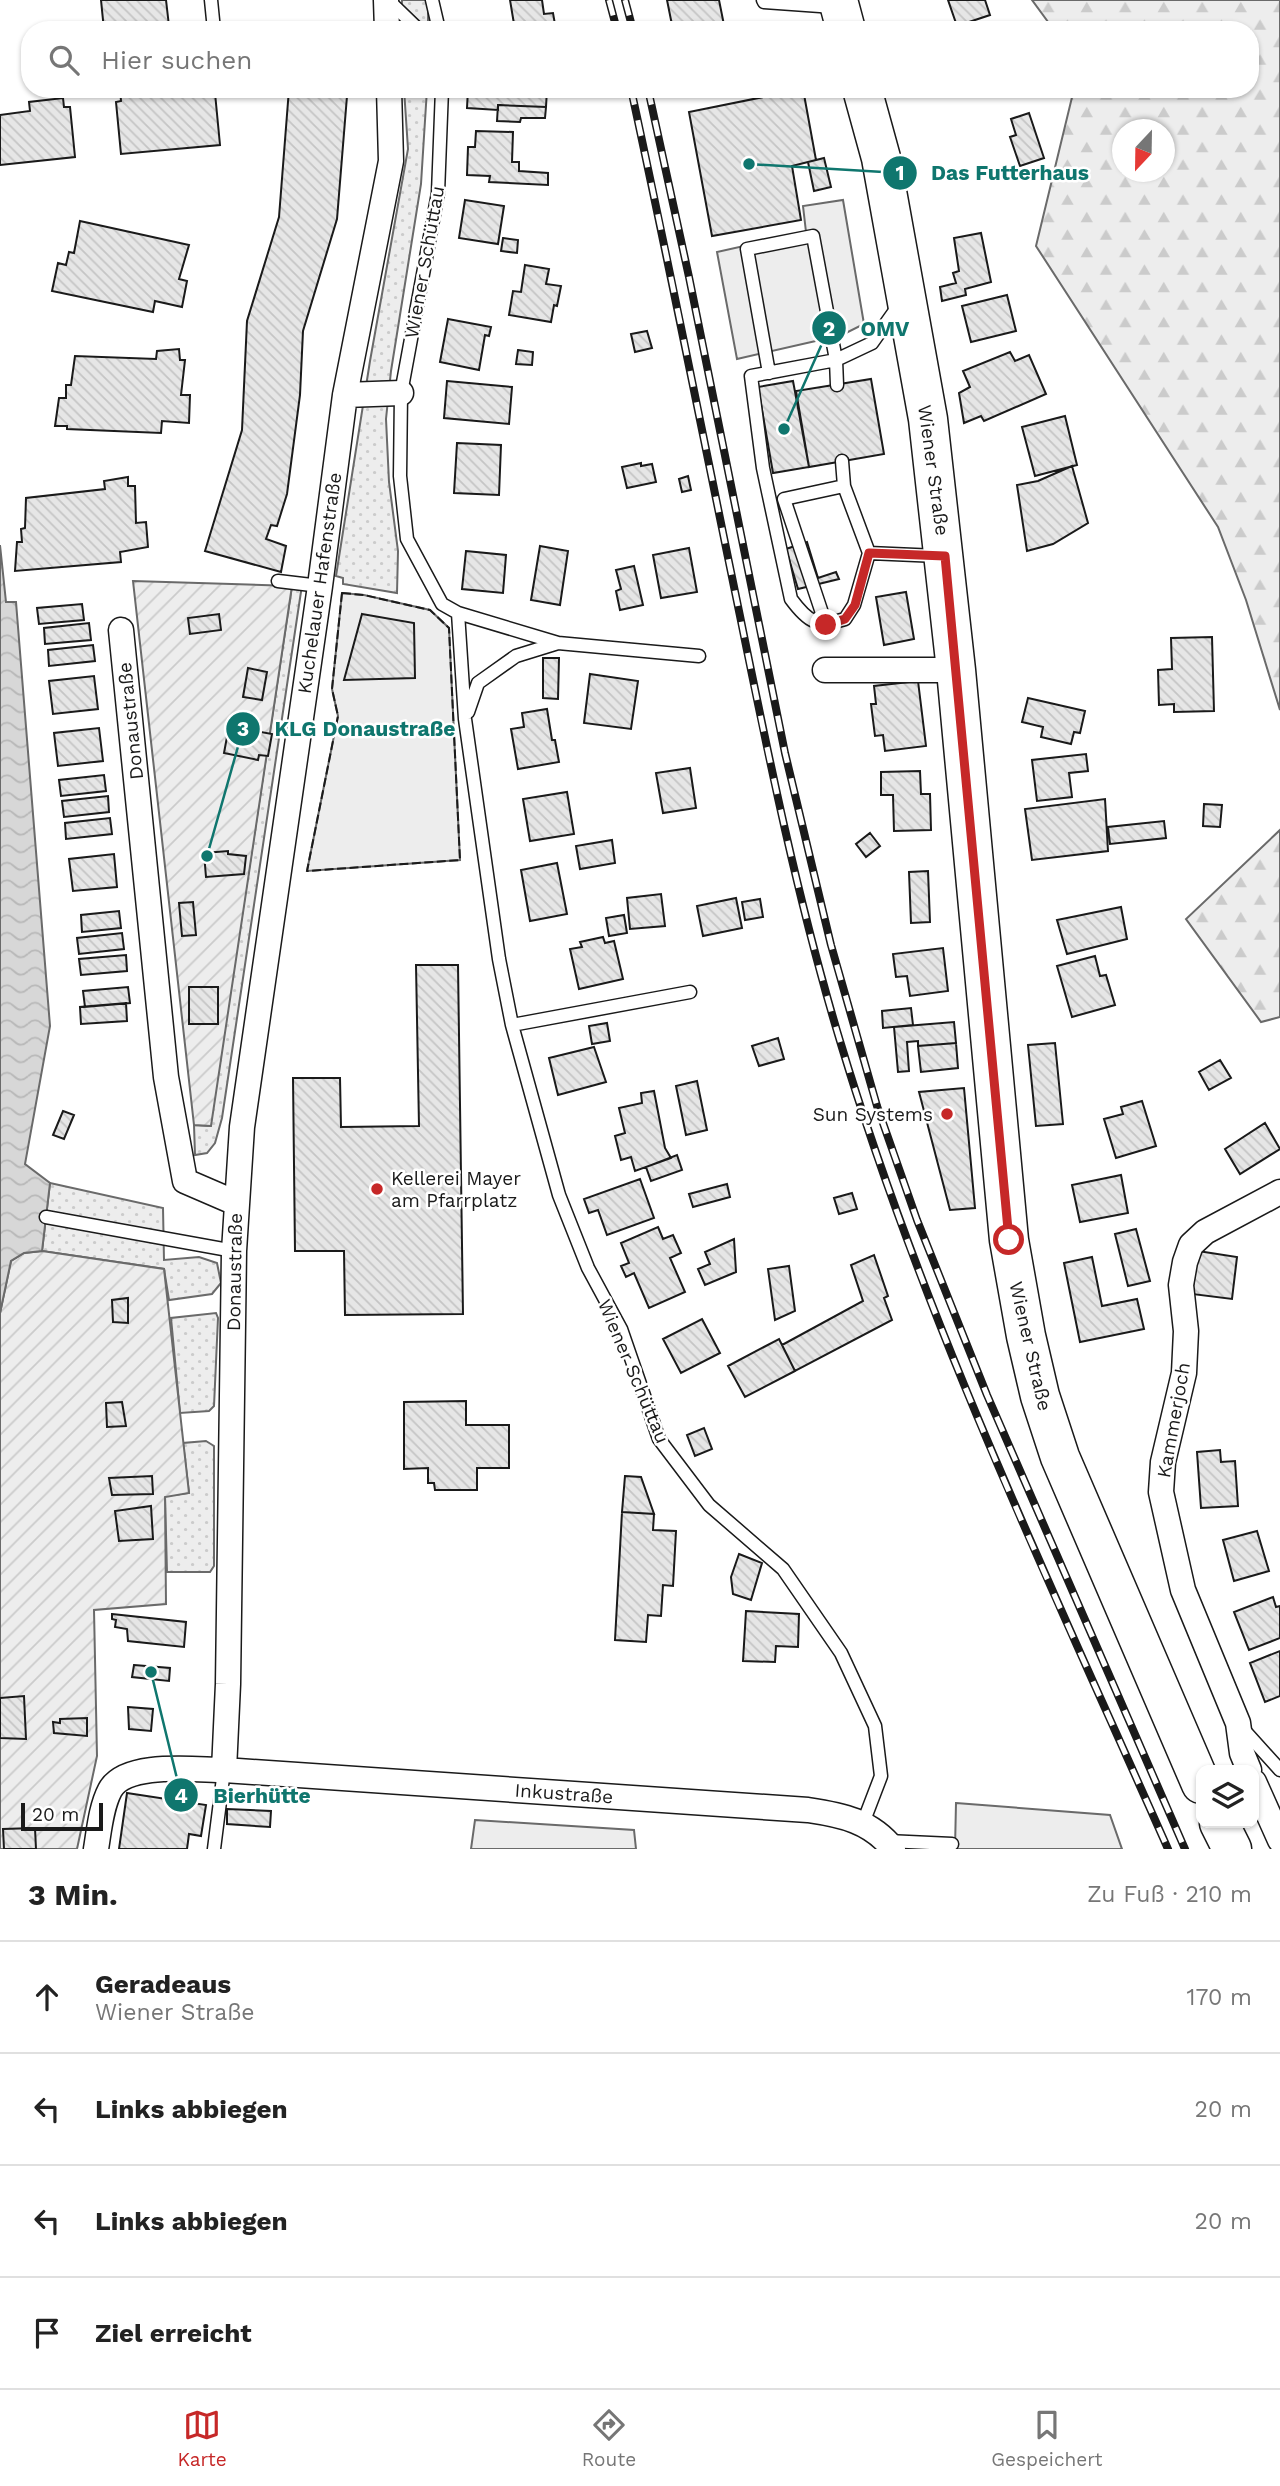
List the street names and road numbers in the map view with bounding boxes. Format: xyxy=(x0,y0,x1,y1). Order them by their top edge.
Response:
street label: Wiener Schüttau xyxy=(400,184,449,340)
street label: Wiener Straße xyxy=(913,403,954,537)
street label: Kuchelauer Hafenstraße xyxy=(293,471,346,695)
street label: Donaustraße xyxy=(113,661,148,781)
street label: Donaustraße xyxy=(222,1213,247,1331)
street label: Wiener Straße xyxy=(1004,1279,1057,1413)
street label: Wiener Schüttau xyxy=(593,1296,674,1447)
street label: Kammerjoch xyxy=(1152,1361,1195,1480)
street label: Inkustraße xyxy=(514,1779,614,1808)

